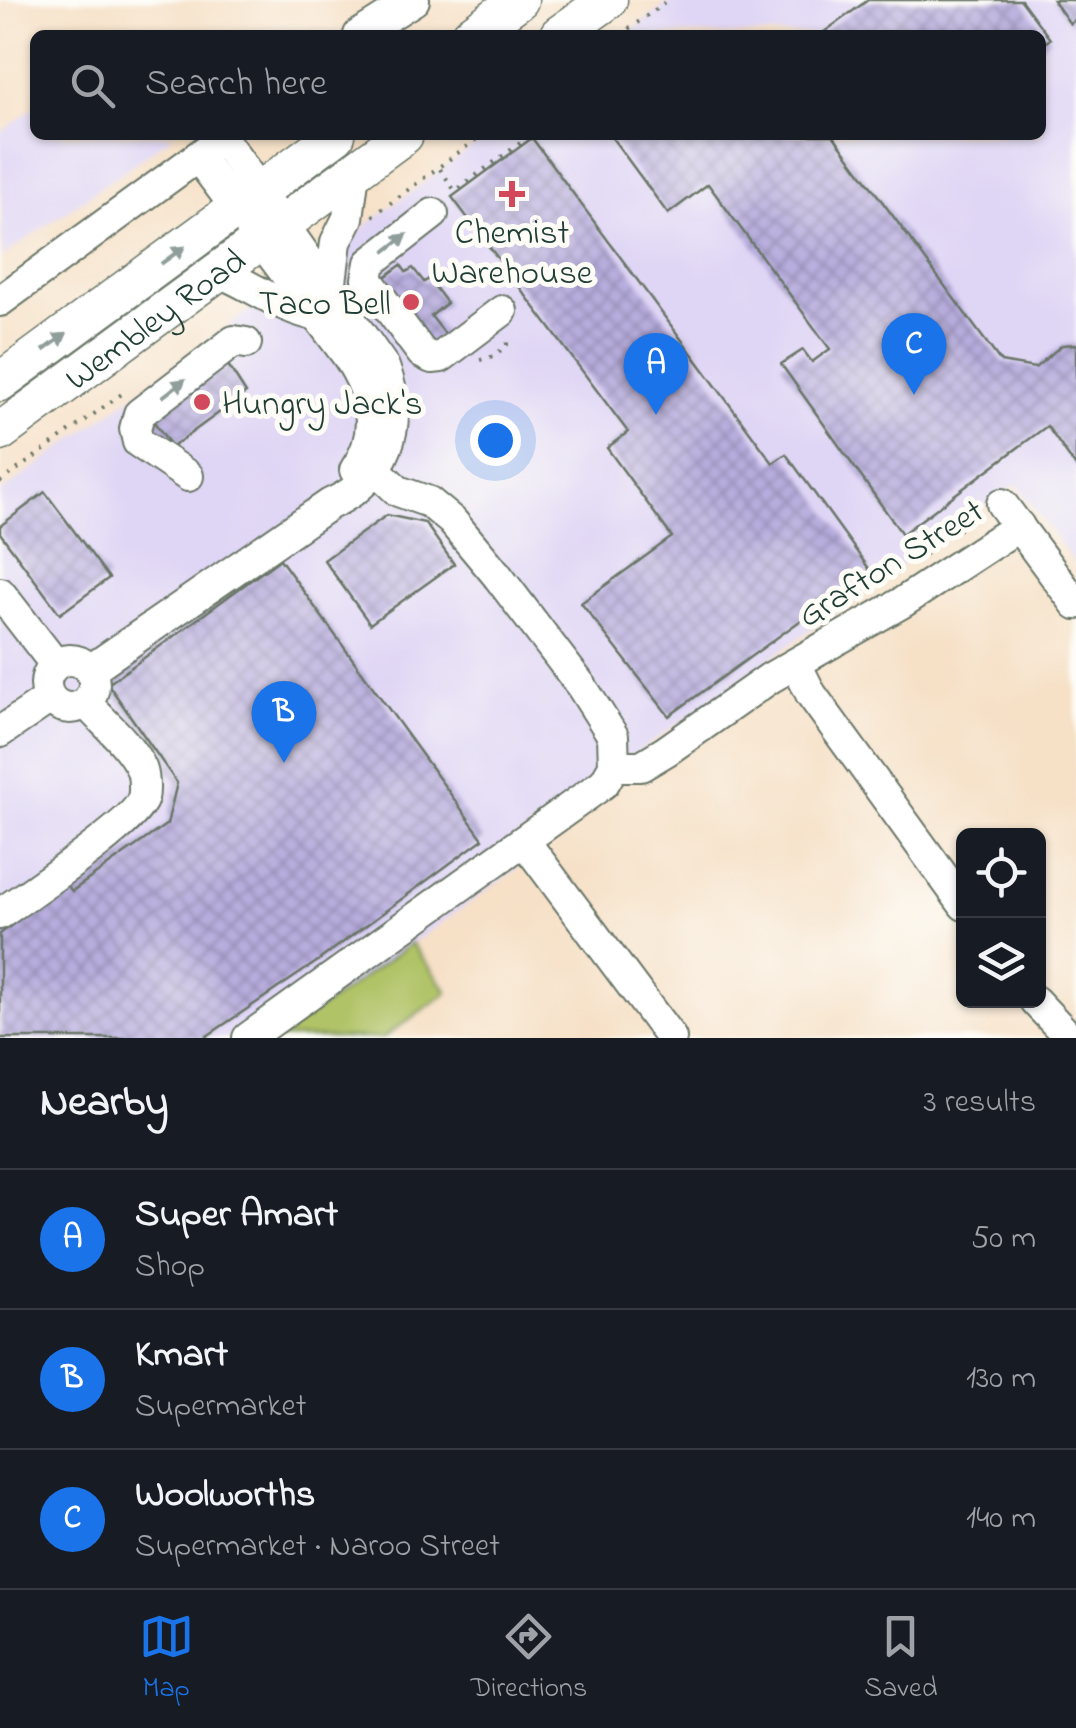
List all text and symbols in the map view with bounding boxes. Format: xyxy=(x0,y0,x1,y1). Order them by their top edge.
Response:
search box xyxy=(30,30,1046,140)
text: Search here xyxy=(145,57,327,113)
icon: search xyxy=(65,58,120,113)
marker: Chemist Warehouse xyxy=(501,183,523,205)
place label: Chemist Warehouse xyxy=(432,209,593,300)
one-way arrow xyxy=(383,234,409,254)
street label: Wembley Road xyxy=(56,237,258,405)
one-way arrow xyxy=(160,246,187,265)
place label: Taco Bell xyxy=(259,280,391,331)
marker: Taco Bell xyxy=(400,291,422,313)
pin: C xyxy=(882,312,946,395)
pin: A xyxy=(624,332,688,415)
one-way arrow xyxy=(41,333,68,352)
one-way arrow xyxy=(161,378,187,398)
place label: Hungry Jack's xyxy=(222,380,423,431)
marker: Hungry Jack's xyxy=(191,391,213,413)
your location xyxy=(470,415,521,466)
street label: Grafton Street xyxy=(789,487,995,642)
pin: B xyxy=(252,680,316,763)
map controls xyxy=(956,828,1046,1008)
button: locate xyxy=(956,828,1046,918)
button: layers xyxy=(956,918,1046,1008)
text: Nearby xyxy=(40,1073,168,1134)
text: 3 results xyxy=(924,1080,1036,1127)
text: Super Amart xyxy=(135,1188,338,1244)
text: A xyxy=(63,1216,82,1263)
text: 50 m xyxy=(971,1216,1036,1263)
text: Shop xyxy=(135,1244,205,1291)
text: Kmart xyxy=(135,1328,228,1384)
text: B xyxy=(62,1356,83,1403)
text: 130 m xyxy=(966,1356,1036,1403)
text: Supermarket xyxy=(135,1384,307,1431)
text: Woolworths xyxy=(135,1468,315,1524)
text: C xyxy=(64,1496,81,1543)
text: 140 m xyxy=(966,1496,1036,1543)
text: Supermarket · Naroo Street xyxy=(135,1524,500,1571)
tab: Map xyxy=(139,1609,194,1710)
tab: Directions xyxy=(471,1609,587,1710)
tab: Saved xyxy=(864,1609,937,1710)

